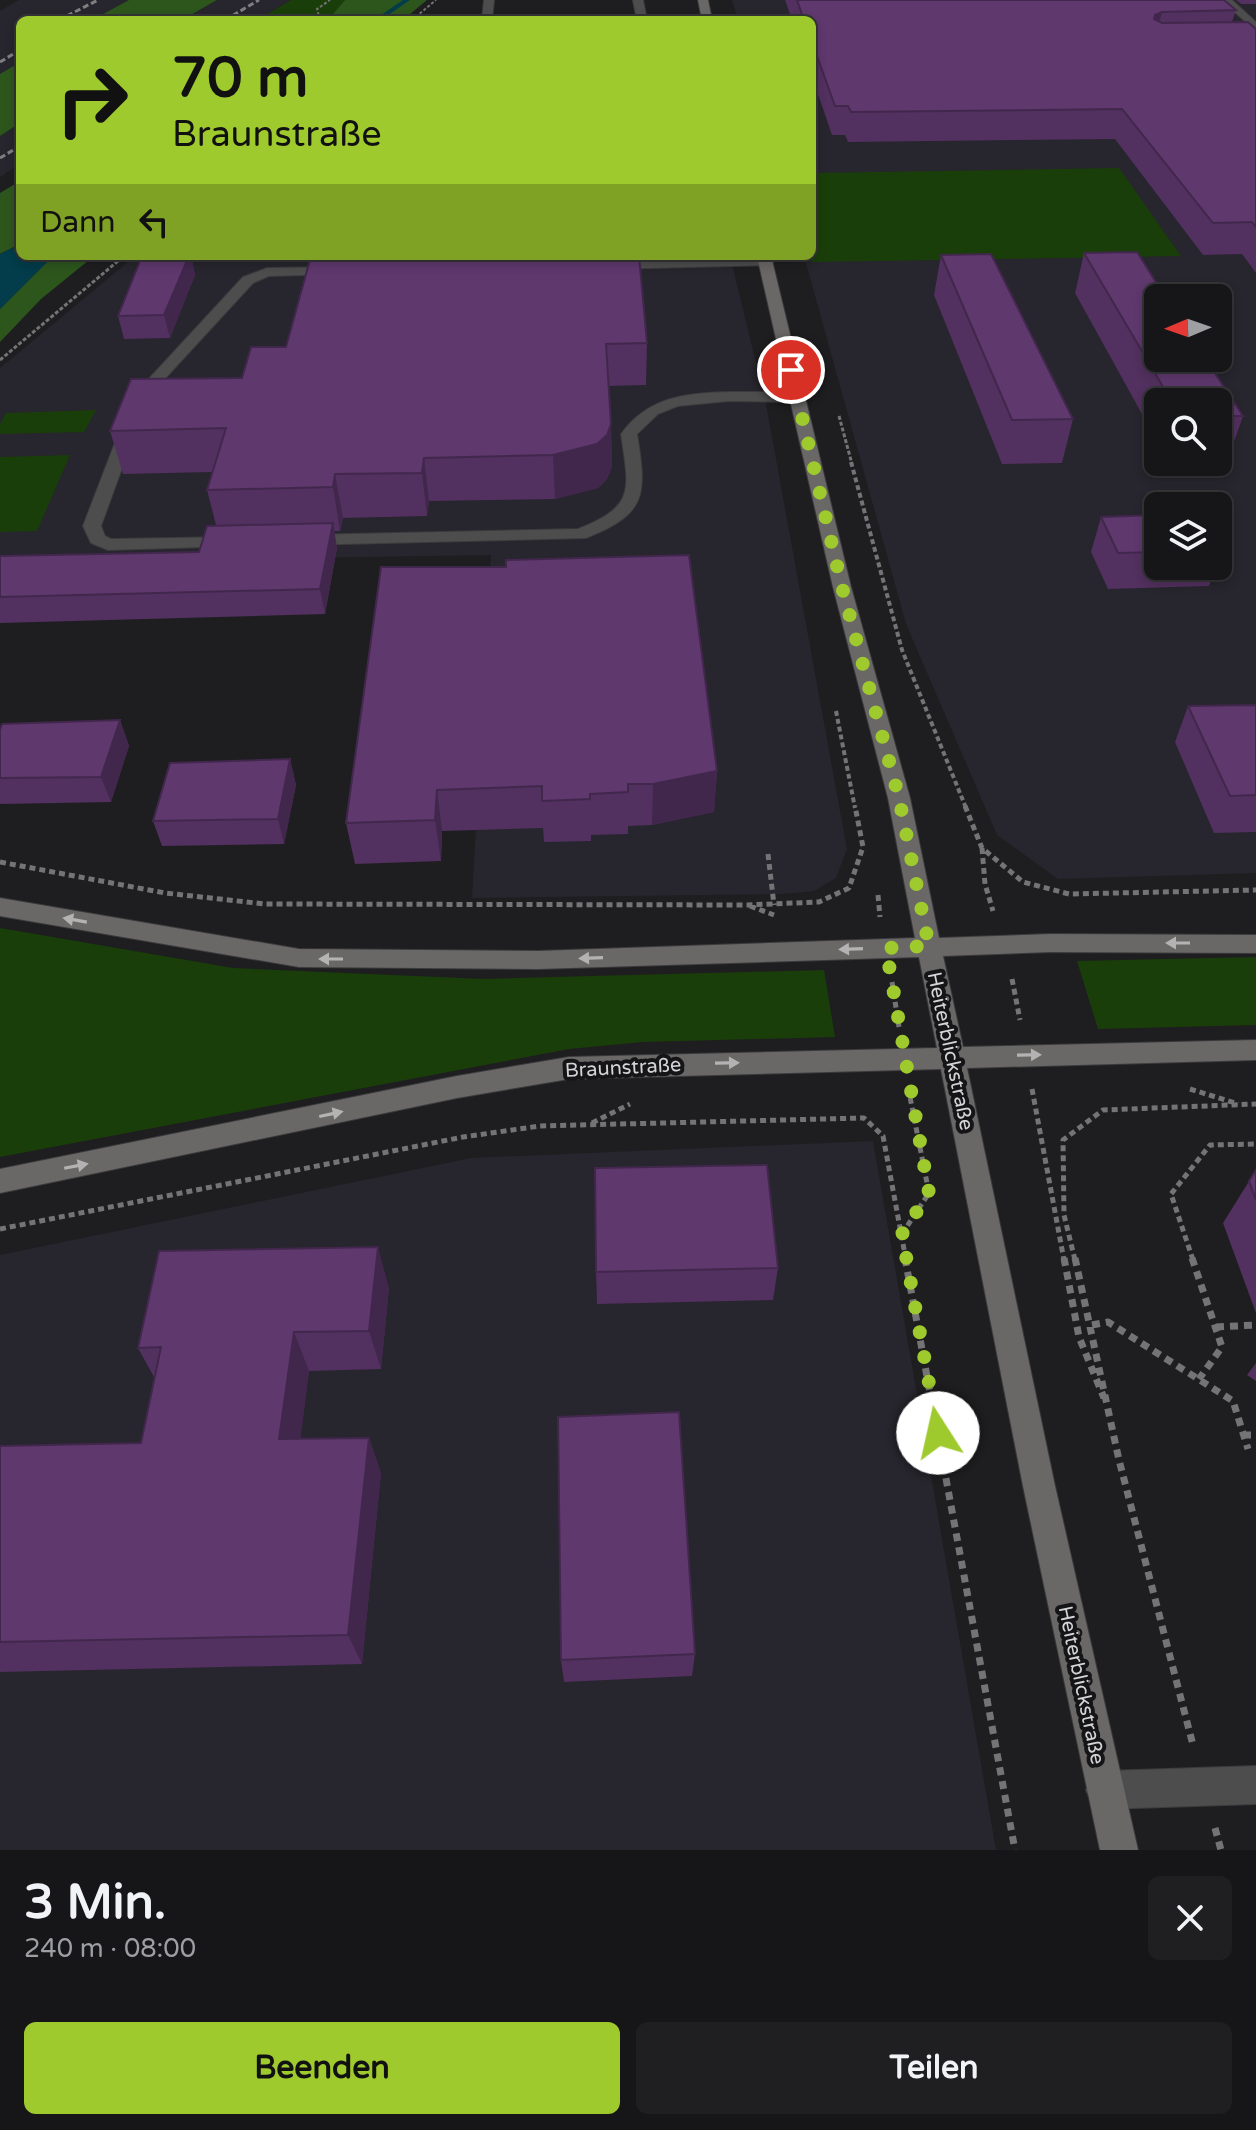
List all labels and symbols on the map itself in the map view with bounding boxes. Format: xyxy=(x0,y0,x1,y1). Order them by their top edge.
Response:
north arrow xyxy=(1144,284,1232,372)
pin xyxy=(757,336,825,404)
one-way arrow xyxy=(62,913,87,925)
one-way arrow xyxy=(1165,937,1190,949)
one-way arrow xyxy=(838,943,863,956)
one-way arrow xyxy=(318,952,343,965)
one-way arrow xyxy=(578,952,603,965)
street label: Heiterblickstraße xyxy=(922,970,979,1133)
one-way arrow xyxy=(1017,1049,1042,1061)
street label: Braunstraße xyxy=(564,1053,682,1083)
one-way arrow xyxy=(715,1057,740,1069)
one-way arrow xyxy=(319,1107,344,1120)
one-way arrow xyxy=(64,1159,89,1172)
position arrow xyxy=(896,1391,980,1475)
street label: Heiterblickstraße xyxy=(1053,1604,1110,1767)

